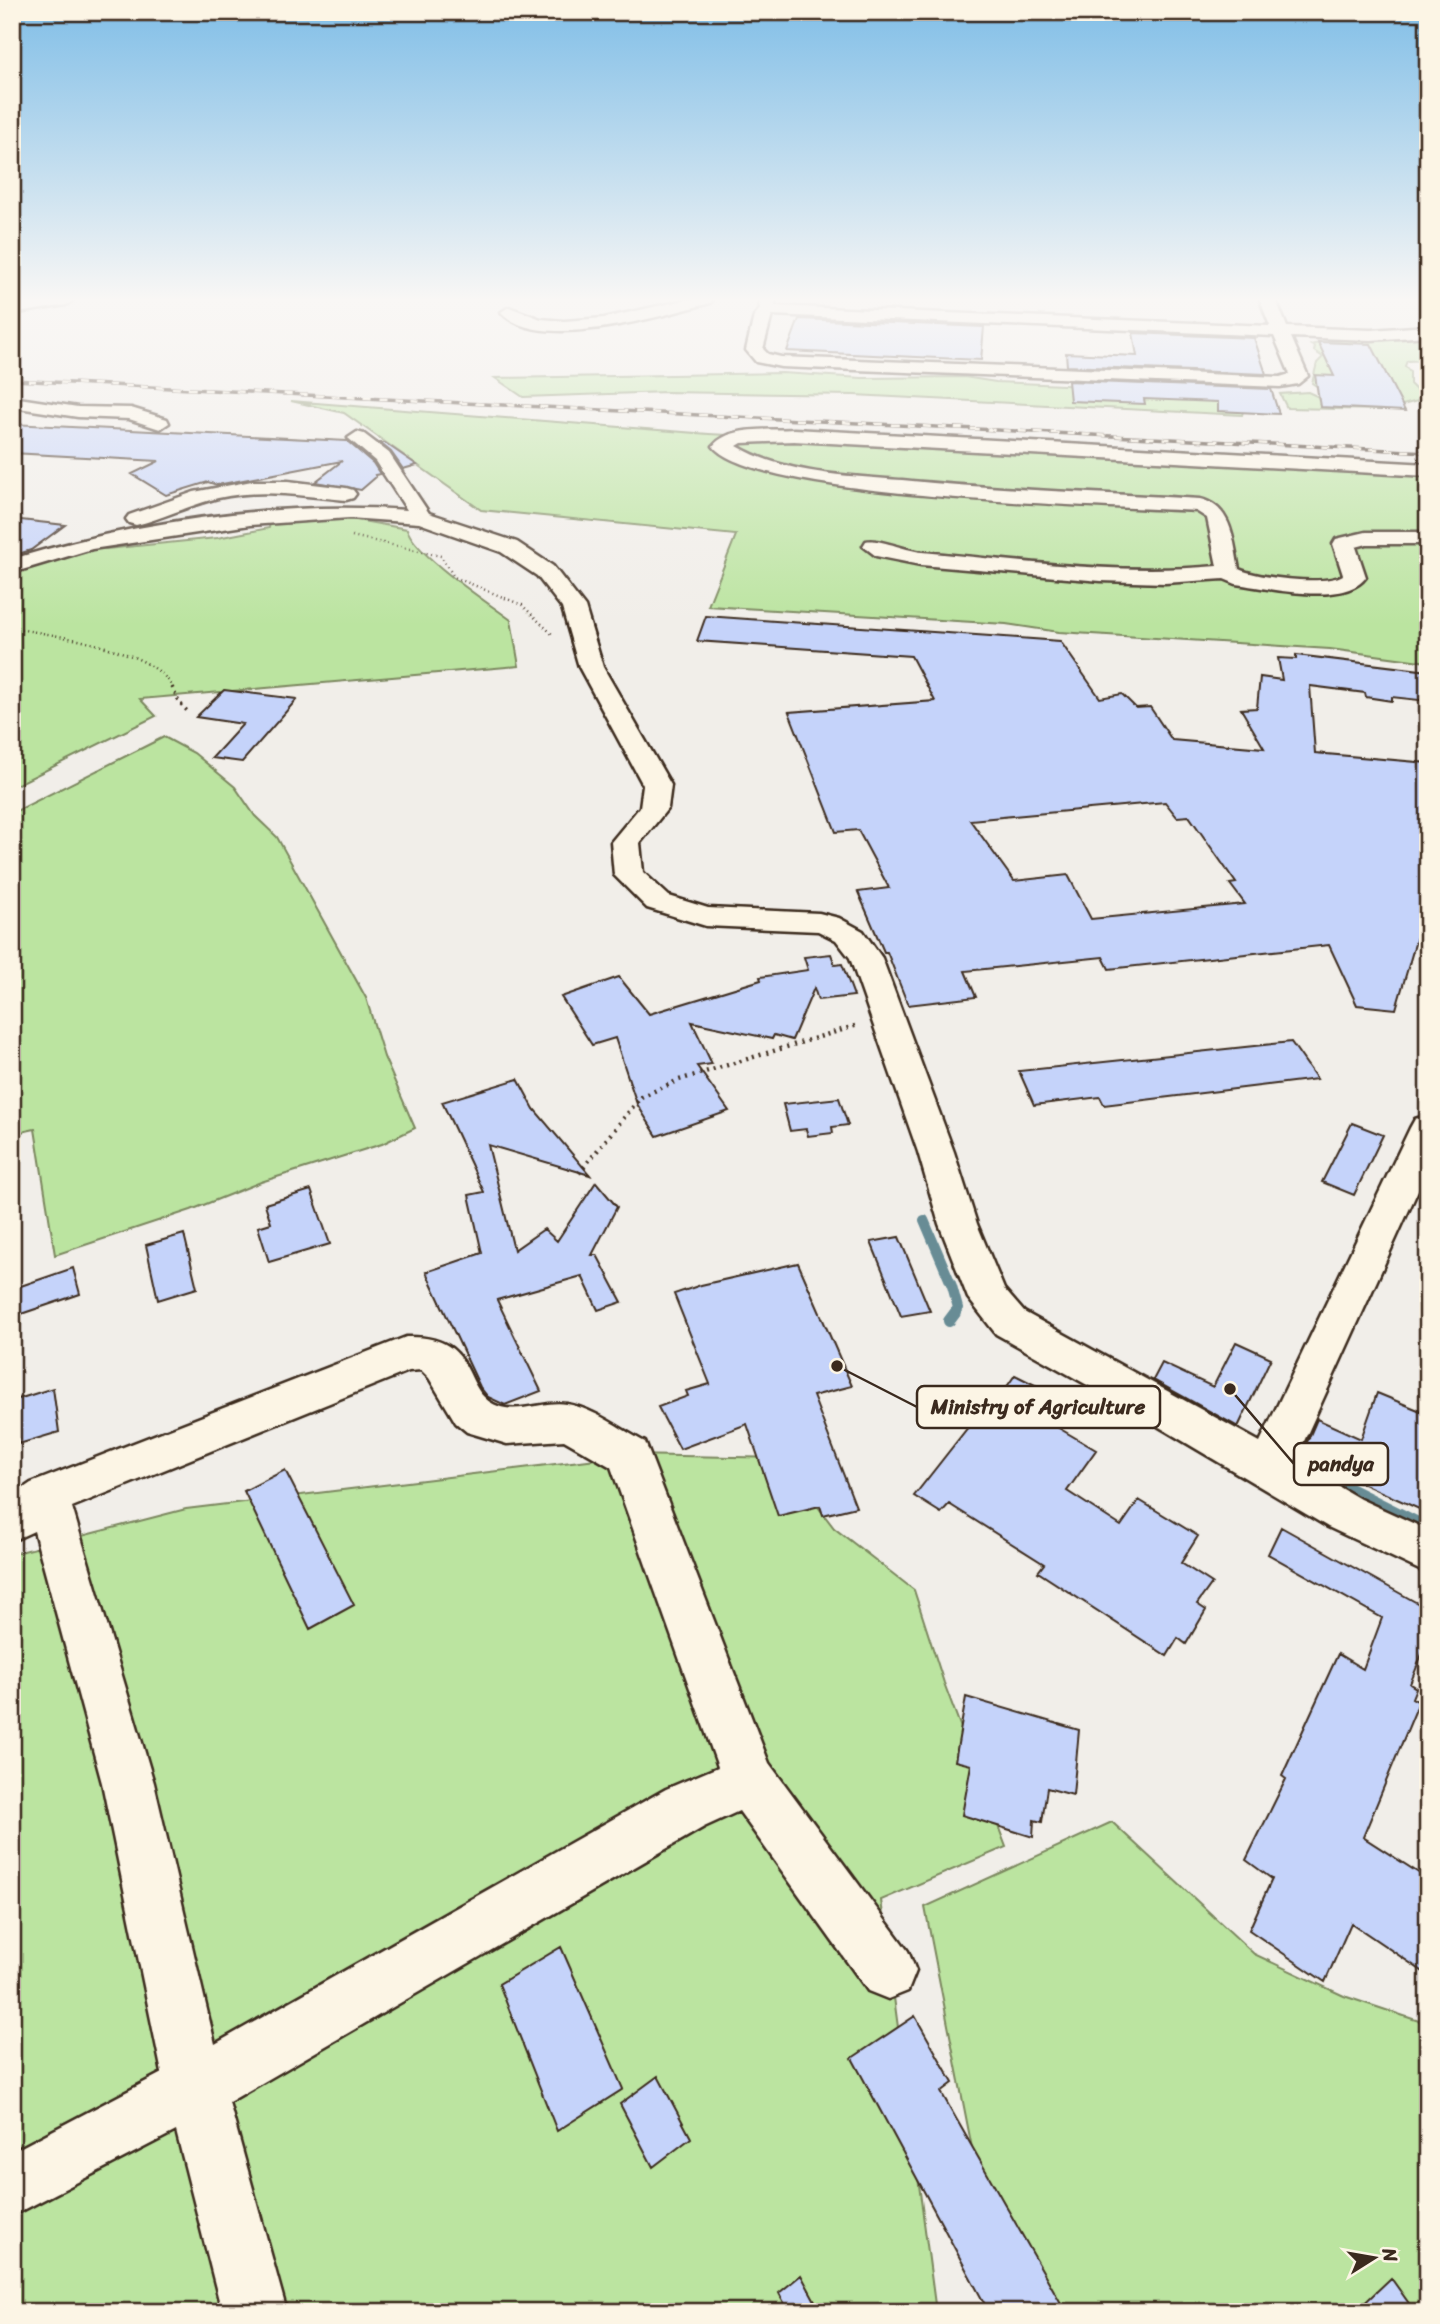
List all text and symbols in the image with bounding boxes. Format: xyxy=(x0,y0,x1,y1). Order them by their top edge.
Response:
callout: Ministry of Agriculture xyxy=(917,1386,1160,1428)
text: Ministry of Agriculture xyxy=(930,1388,1145,1426)
callout: pandya xyxy=(1294,1443,1388,1485)
text: pandya xyxy=(1306,1445,1375,1483)
north arrow xyxy=(1338,2222,1408,2292)
text: N xyxy=(1373,2244,1408,2265)

